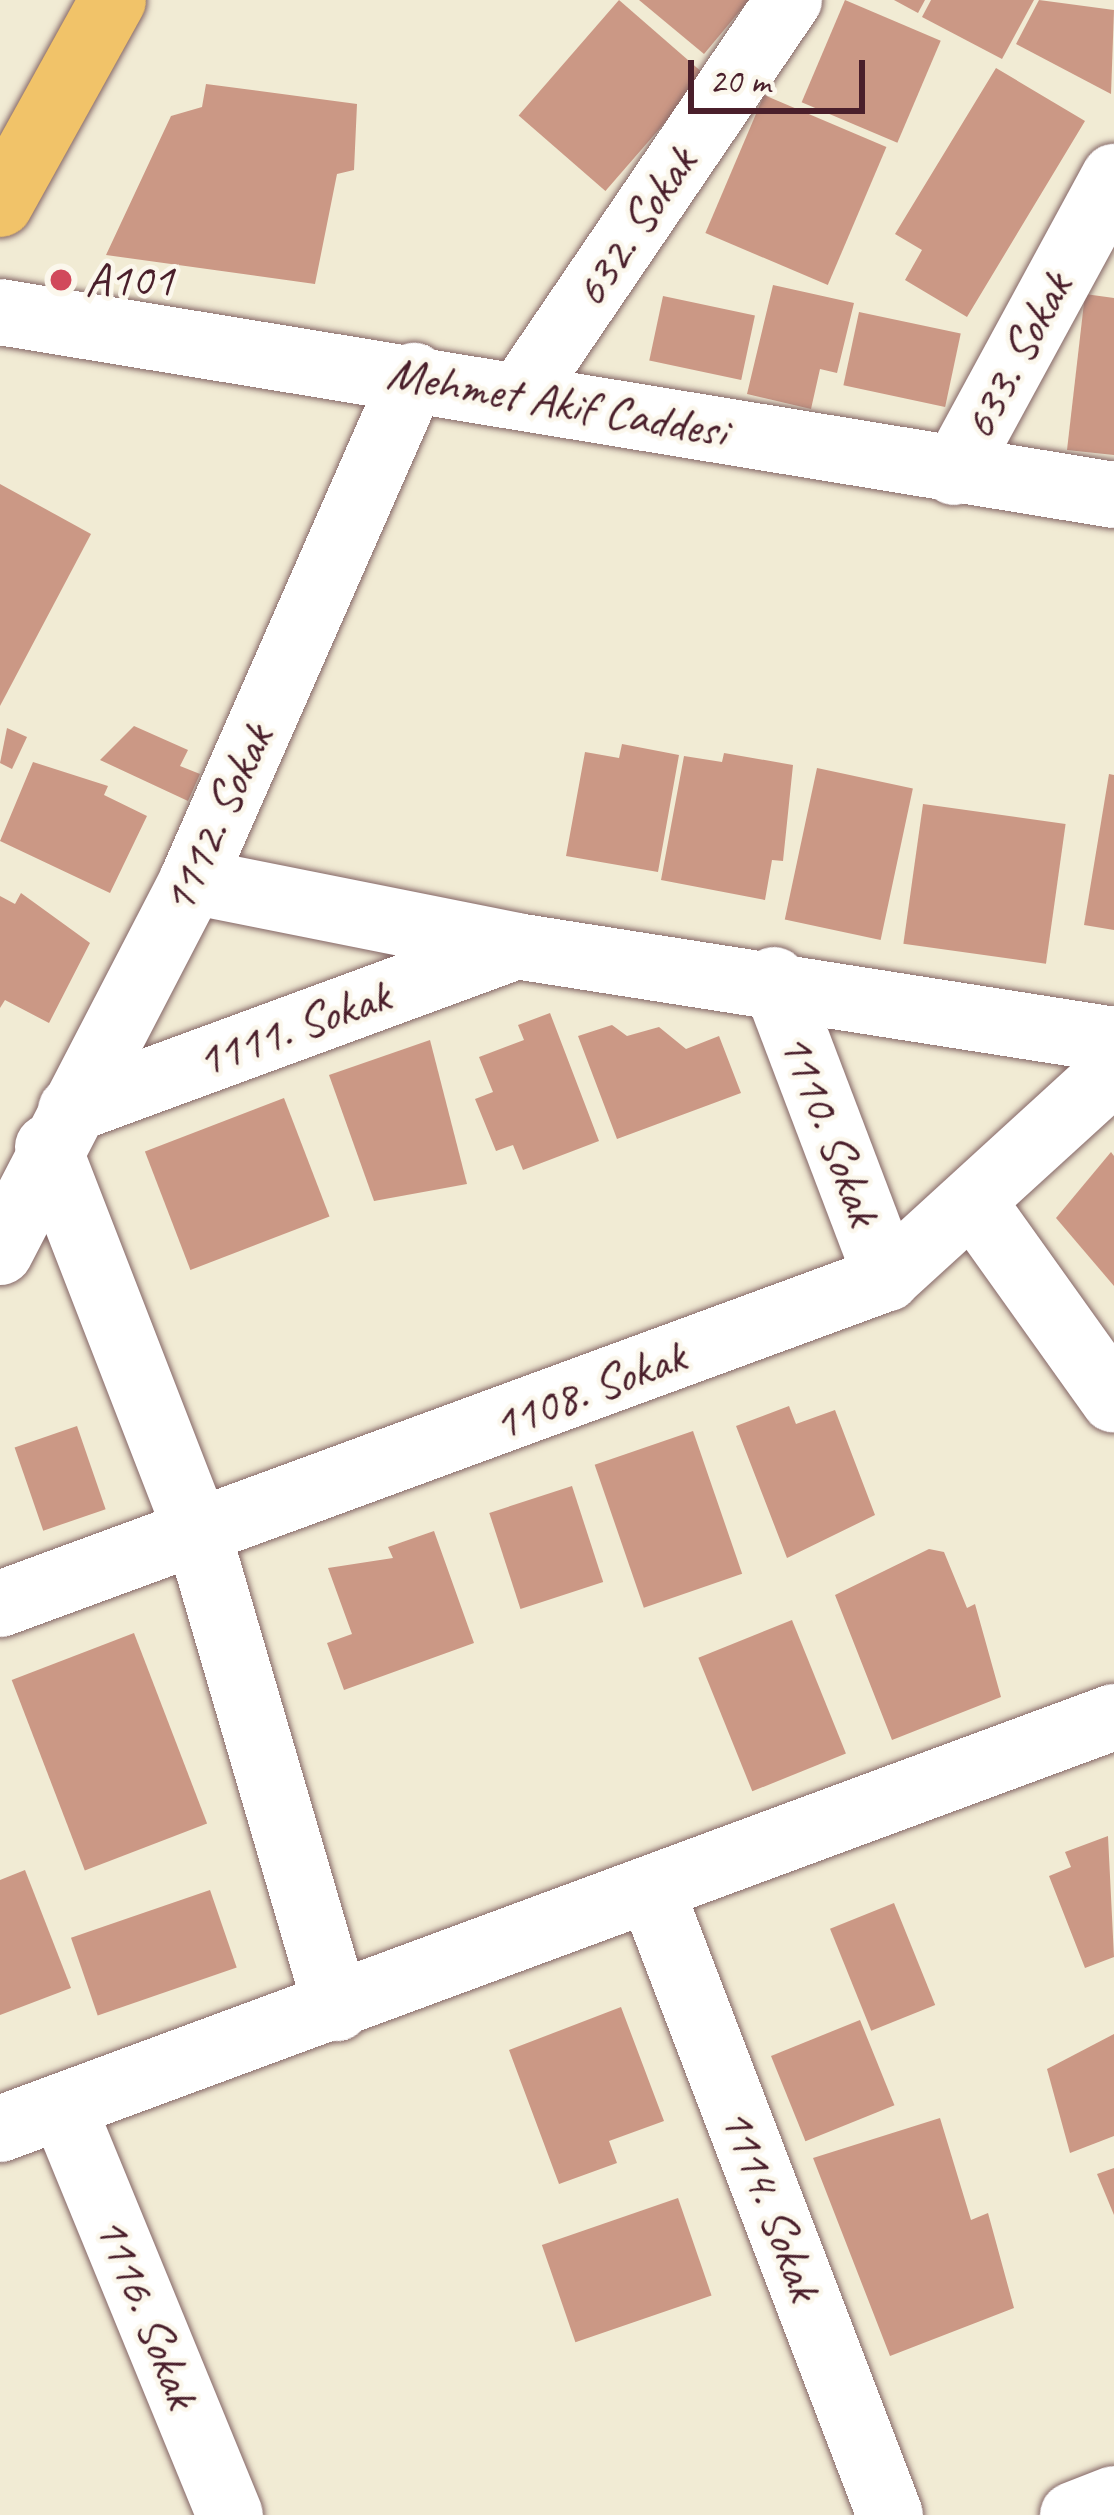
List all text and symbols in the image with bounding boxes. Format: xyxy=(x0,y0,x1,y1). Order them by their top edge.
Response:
scale bar xyxy=(694,36,871,110)
text: 20 m xyxy=(709,58,770,104)
street label: 632. Sokak xyxy=(561,136,709,318)
place label: A101 xyxy=(85,251,174,309)
street label: 633. Sokak xyxy=(949,263,1085,449)
marker: A101 xyxy=(48,267,74,293)
street label: Mehmet Akif Caddesi xyxy=(383,344,731,460)
street label: 1112. Sokak xyxy=(148,715,286,923)
street label: 1111. Sokak xyxy=(188,966,398,1090)
street label: 1110. Sokak xyxy=(767,1025,893,1233)
street label: 1108. Sokak xyxy=(485,1327,693,1453)
street label: 1114. Sokak xyxy=(708,2100,834,2308)
street label: 1116. Sokak xyxy=(83,2208,211,2416)

